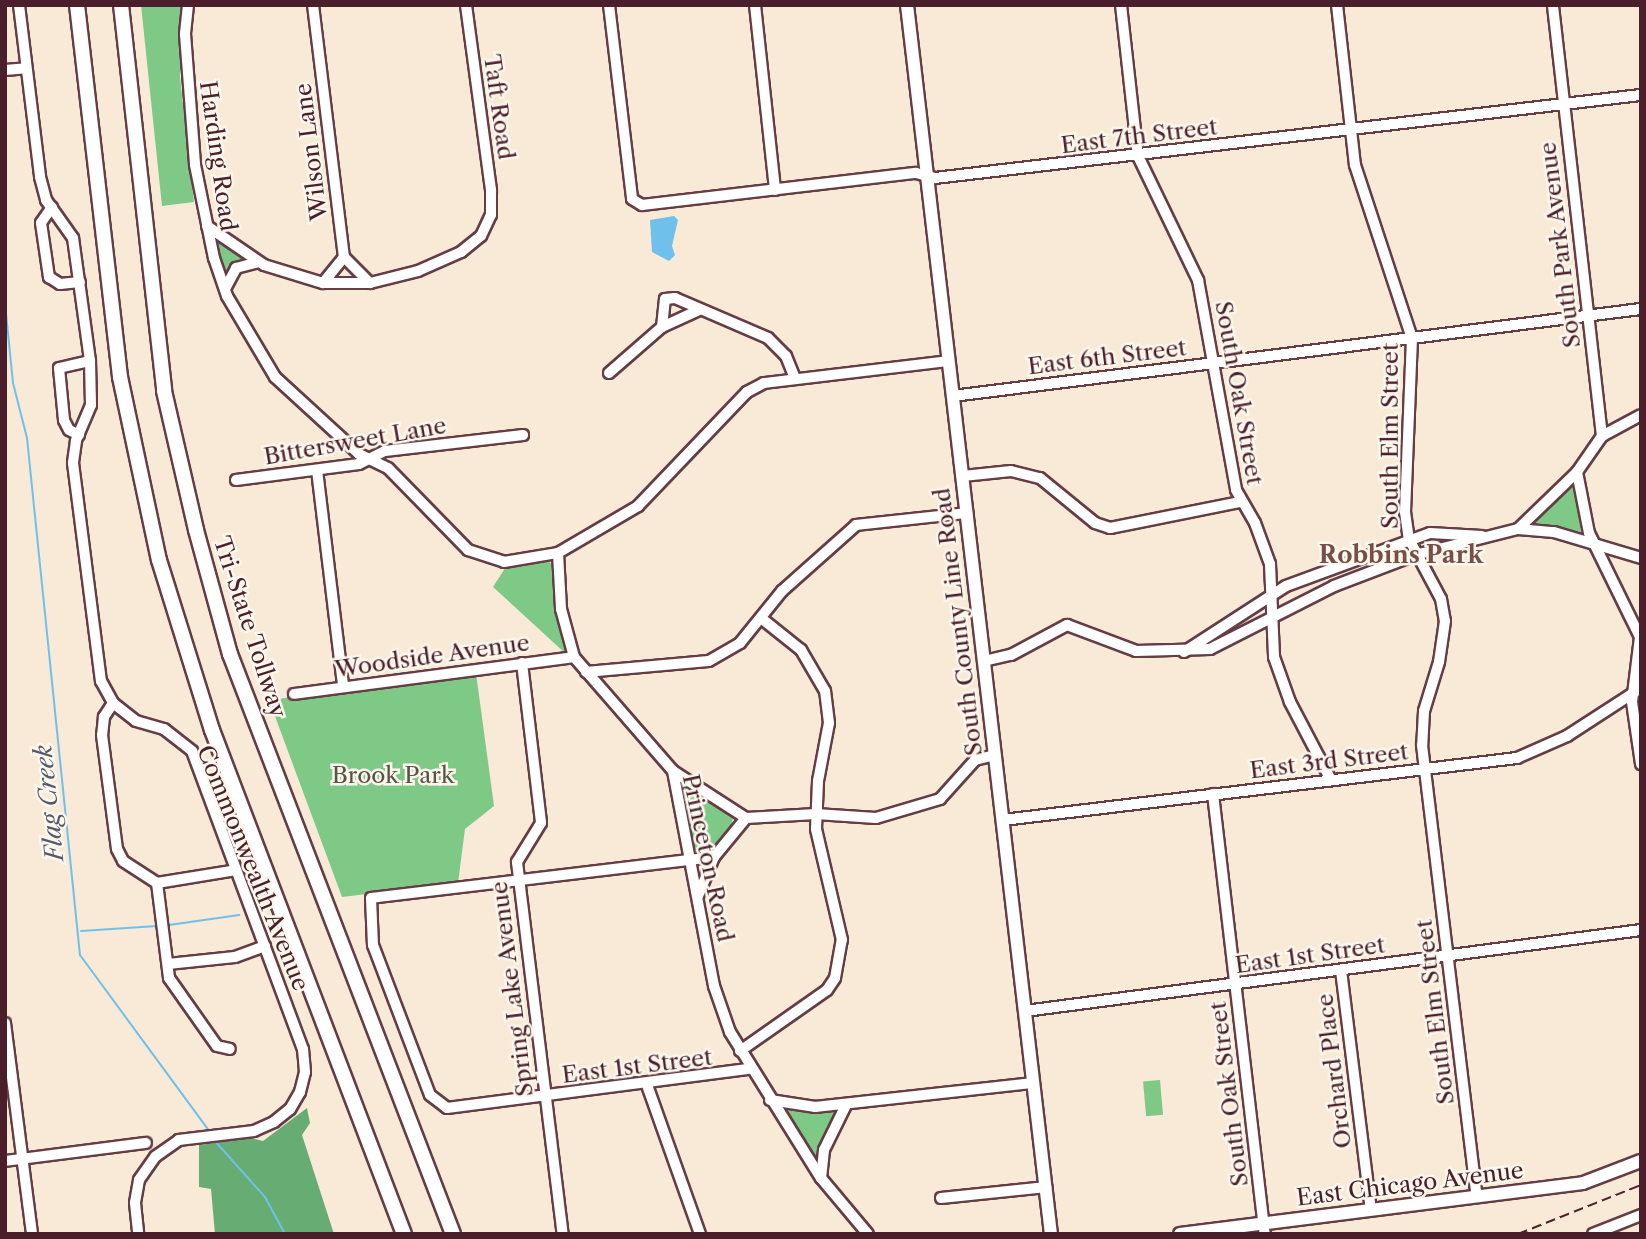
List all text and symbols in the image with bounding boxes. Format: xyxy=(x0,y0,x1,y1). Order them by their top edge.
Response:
street label: Taft Road xyxy=(478,53,520,161)
street label: Harding Road xyxy=(194,79,242,233)
street label: Wilson Lane xyxy=(289,82,333,222)
street label: East 7th Street xyxy=(1059,113,1219,159)
street label: South Park Avenue xyxy=(1534,140,1586,350)
street label: South Oak Street xyxy=(1209,299,1269,487)
street label: East 6th Street xyxy=(1026,334,1188,380)
street label: South Elm Street xyxy=(1376,343,1404,529)
street label: Bittersweet Lane xyxy=(262,411,448,471)
street label: South County Line Road xyxy=(928,486,988,758)
street label: Tri-State Tollway xyxy=(208,533,292,721)
district label: Robbins Park xyxy=(1319,541,1483,569)
street label: Woodside Avenue xyxy=(332,629,532,683)
street label: East 3rd Street xyxy=(1248,738,1410,784)
street label: Commonwealth Avenue xyxy=(191,741,315,995)
water label: Flag Creek xyxy=(29,743,69,863)
park label: Brook Park xyxy=(332,761,454,789)
street label: Princeton Road xyxy=(677,772,739,944)
street label: Spring Lake Avenue xyxy=(485,879,539,1099)
street label: South Elm Street xyxy=(1410,918,1460,1106)
street label: East 1st Street xyxy=(1233,931,1387,979)
street label: Orchard Place xyxy=(1311,992,1357,1150)
street label: South Oak Street xyxy=(1204,1000,1254,1188)
street label: East 1st Street xyxy=(560,1043,714,1089)
street label: East Chicago Avenue xyxy=(1294,1156,1526,1212)

